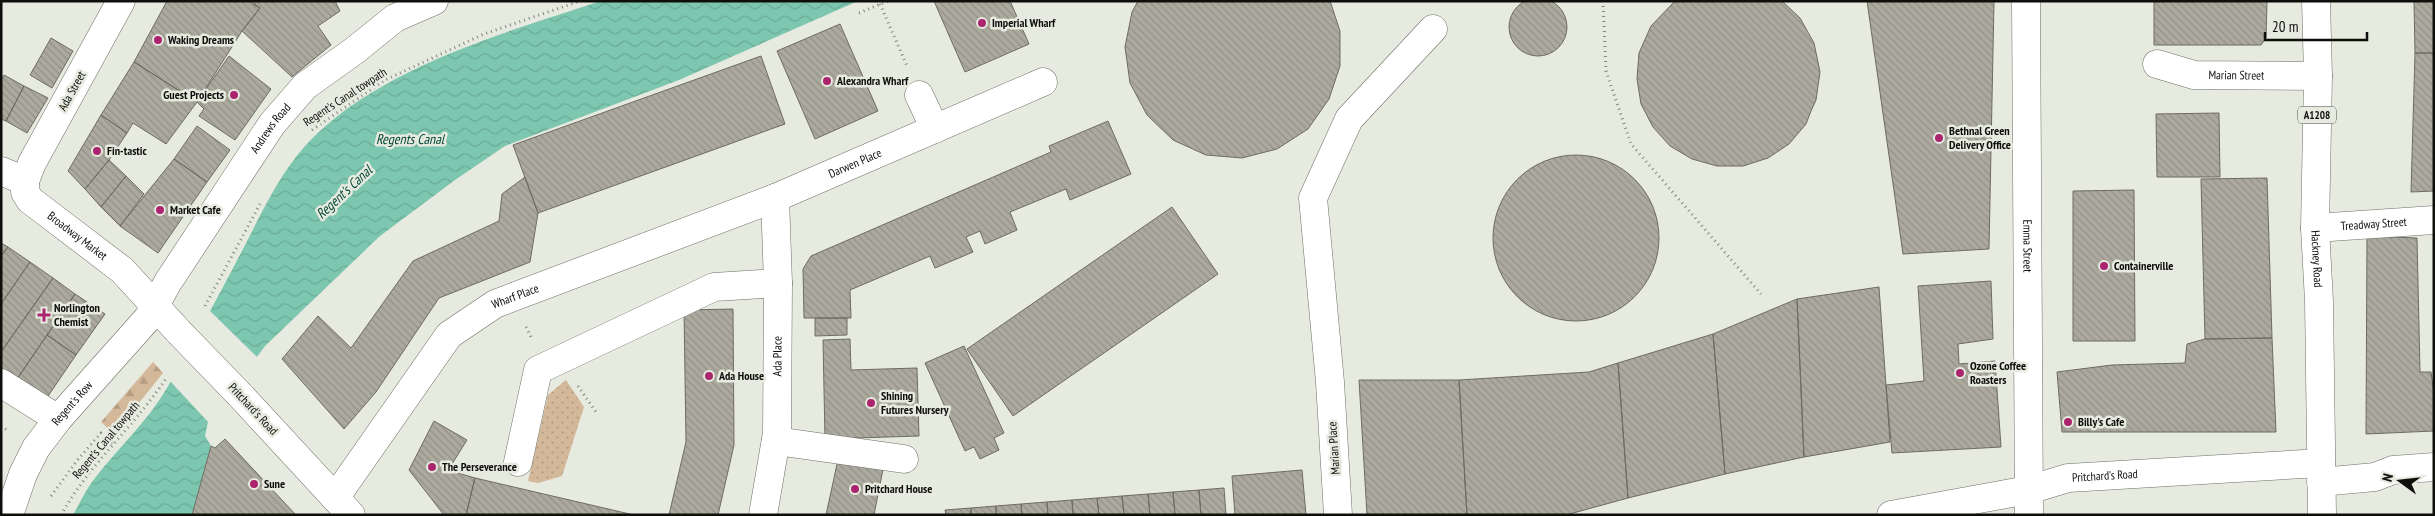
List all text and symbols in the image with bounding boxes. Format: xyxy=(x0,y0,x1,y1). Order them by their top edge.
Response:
scale bar xyxy=(2265,10,2368,42)
place label: Imperial Wharf xyxy=(992,15,1056,30)
marker: Imperial Wharf xyxy=(976,17,988,29)
text: 20 m xyxy=(2272,17,2298,36)
place label: Waking Dreams xyxy=(167,32,234,47)
marker: Waking Dreams xyxy=(152,34,164,46)
street label: Regent's Canal towpath xyxy=(300,64,389,129)
street label: Marian Street xyxy=(2208,67,2265,83)
street label: Ada Street xyxy=(55,68,89,113)
place label: Alexandra Wharf xyxy=(836,73,909,88)
marker: Alexandra Wharf xyxy=(821,75,833,87)
place label: Guest Projects xyxy=(163,87,224,102)
marker: Guest Projects xyxy=(228,89,240,101)
street label: Andrews Road xyxy=(247,100,294,156)
road number: A1208 xyxy=(2298,106,2336,124)
place label: Bethnal Green Delivery Office xyxy=(1949,123,2011,152)
water label: Regents Canal xyxy=(376,130,446,148)
marker: Bethnal Green Delivery Office xyxy=(1933,132,1945,144)
place label: Fin-tastic xyxy=(107,143,148,158)
marker: Fin-tastic xyxy=(91,145,103,157)
street label: Darwen Place xyxy=(826,145,884,181)
water label: Regent's Canal xyxy=(312,160,377,222)
place label: Market Cafe xyxy=(170,202,221,217)
marker: Market Cafe xyxy=(154,204,166,216)
street label: Broadway Market xyxy=(45,208,111,264)
street label: Treadway Street xyxy=(2340,214,2408,233)
street label: Emma Street xyxy=(2020,219,2036,273)
street label: Hackney Road xyxy=(2308,230,2326,288)
place label: Containerville xyxy=(2114,258,2174,273)
marker: Containerville xyxy=(2098,260,2110,272)
street label: Wharf Place xyxy=(489,280,541,312)
place label: Norlington Chemist xyxy=(54,300,100,329)
marker: Norlington Chemist xyxy=(38,309,50,321)
street label: Ada Place xyxy=(769,336,785,376)
place label: Ozone Coffee Roasters xyxy=(1970,358,2026,387)
marker: Ozone Coffee Roasters xyxy=(1954,367,1966,379)
place label: Ada House xyxy=(718,368,764,383)
marker: Ada House xyxy=(703,370,715,382)
street label: Regent's Row xyxy=(48,377,96,428)
street label: Pritchard's Road xyxy=(225,380,281,438)
place label: Shining Futures Nursery xyxy=(881,388,949,417)
marker: Shining Futures Nursery xyxy=(865,397,877,409)
street label: Regent's Canal towpath xyxy=(69,398,142,481)
place label: Billy's Cafe xyxy=(2078,414,2124,429)
marker: Billy's Cafe xyxy=(2062,416,2074,428)
street label: Marian Place xyxy=(1324,421,1343,475)
north arrow xyxy=(2375,456,2425,506)
place label: The Perseverance xyxy=(442,459,517,474)
marker: The Perseverance xyxy=(426,461,438,473)
street label: Pritchard's Road xyxy=(2072,466,2138,485)
text: N xyxy=(2378,472,2397,484)
place label: Sune xyxy=(264,476,285,491)
marker: Sune xyxy=(248,478,260,490)
place label: Pritchard House xyxy=(865,481,932,496)
marker: Pritchard House xyxy=(849,483,861,495)

